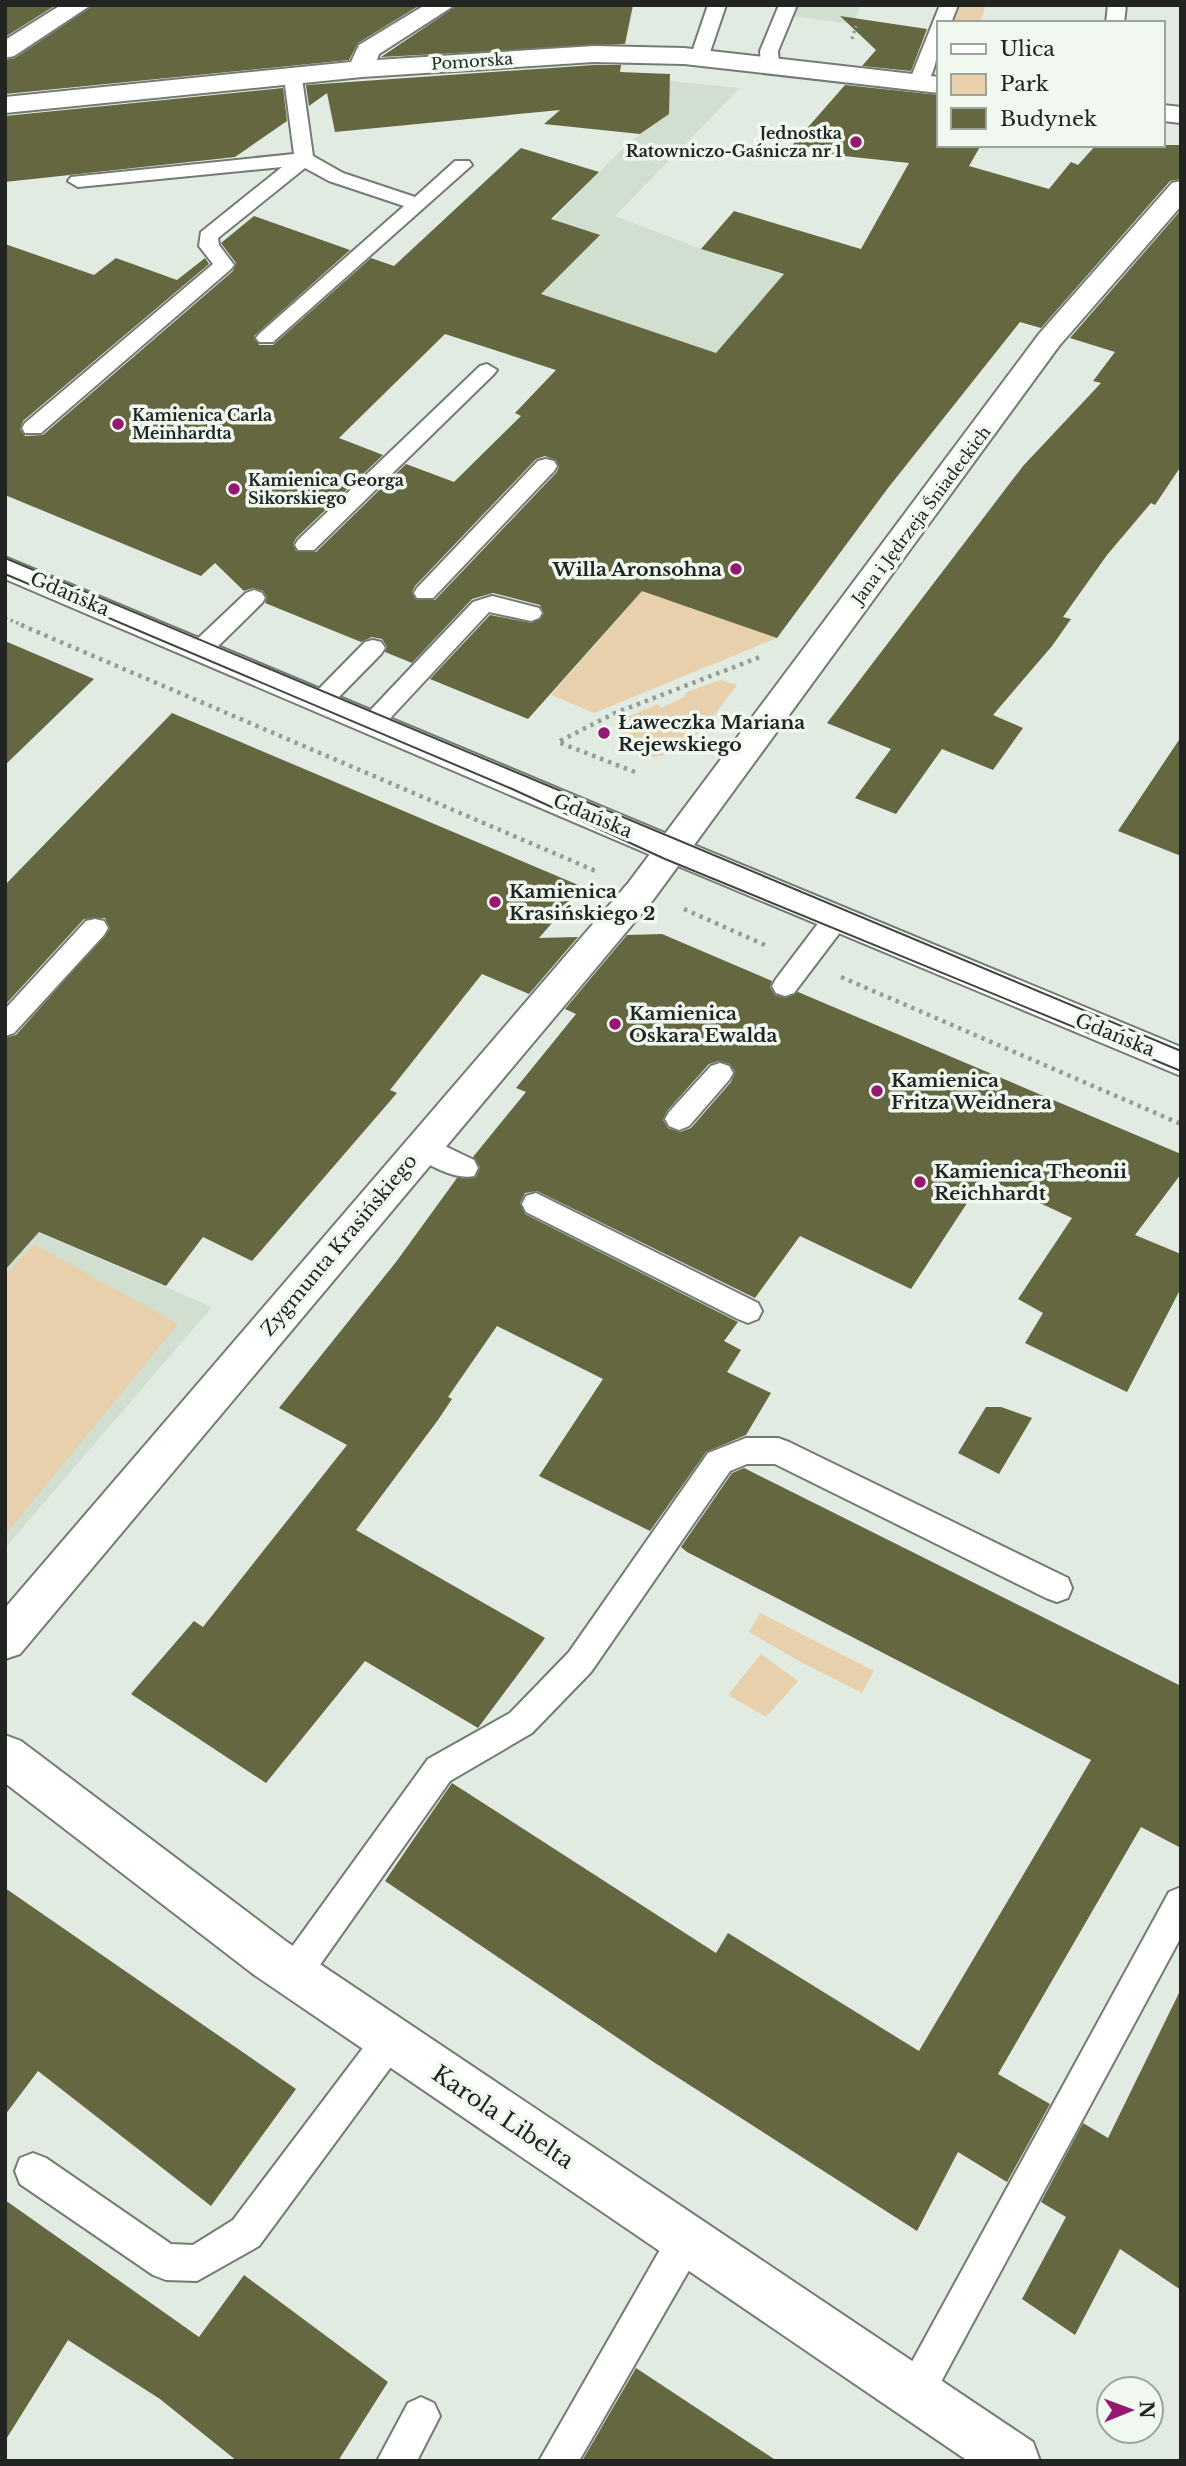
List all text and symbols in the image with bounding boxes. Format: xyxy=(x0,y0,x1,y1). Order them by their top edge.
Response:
legend xyxy=(937,21,1165,147)
text: Ulica xyxy=(1000,36,1055,62)
street label: Pomorska xyxy=(430,48,514,74)
text: Park xyxy=(1000,71,1049,97)
text: Budynek xyxy=(1000,106,1097,132)
place label: Jednostka Ratowniczo-Gaśnicza nr 1 xyxy=(626,123,842,161)
marker: Jednostka Ratowniczo-Gaśnicza nr 1 xyxy=(848,134,864,150)
place label: Kamienica Carla Meinhardta xyxy=(132,405,272,443)
marker: Kamienica Carla Meinhardta xyxy=(110,416,126,432)
street label: Jana i Jędrzeja Śniadeckich xyxy=(846,422,995,610)
place label: Kamienica Georga Sikorskiego xyxy=(248,470,404,508)
marker: Kamienica Georga Sikorskiego xyxy=(226,481,242,497)
place label: Willa Aronsohna xyxy=(552,558,722,581)
marker: Willa Aronsohna xyxy=(728,561,744,577)
street label: Gdańska xyxy=(27,567,114,621)
place label: Ławeczka Mariana Rejewskiego xyxy=(618,711,805,756)
marker: Ławeczka Mariana Rejewskiego xyxy=(596,725,612,741)
street label: Gdańska xyxy=(550,789,637,843)
place label: Kamienica Krasińskiego 2 xyxy=(509,880,655,925)
marker: Kamienica Krasińskiego 2 xyxy=(487,894,503,910)
place label: Kamienica Oskara Ewalda xyxy=(629,1002,777,1047)
street label: Gdańska xyxy=(1072,1009,1159,1062)
marker: Kamienica Oskara Ewalda xyxy=(607,1016,623,1032)
place label: Kamienica Fritza Weidnera xyxy=(891,1069,1052,1114)
marker: Kamienica Fritza Weidnera xyxy=(869,1083,885,1099)
street label: Zygmunta Krasińskiego xyxy=(256,1149,422,1341)
place label: Kamienica Theonii Reichhardt xyxy=(934,1160,1127,1205)
marker: Kamienica Theonii Reichhardt xyxy=(912,1174,928,1190)
street label: Karola Libelta xyxy=(427,2059,579,2175)
north arrow xyxy=(1095,2375,1165,2445)
text: N xyxy=(1135,2401,1158,2419)

